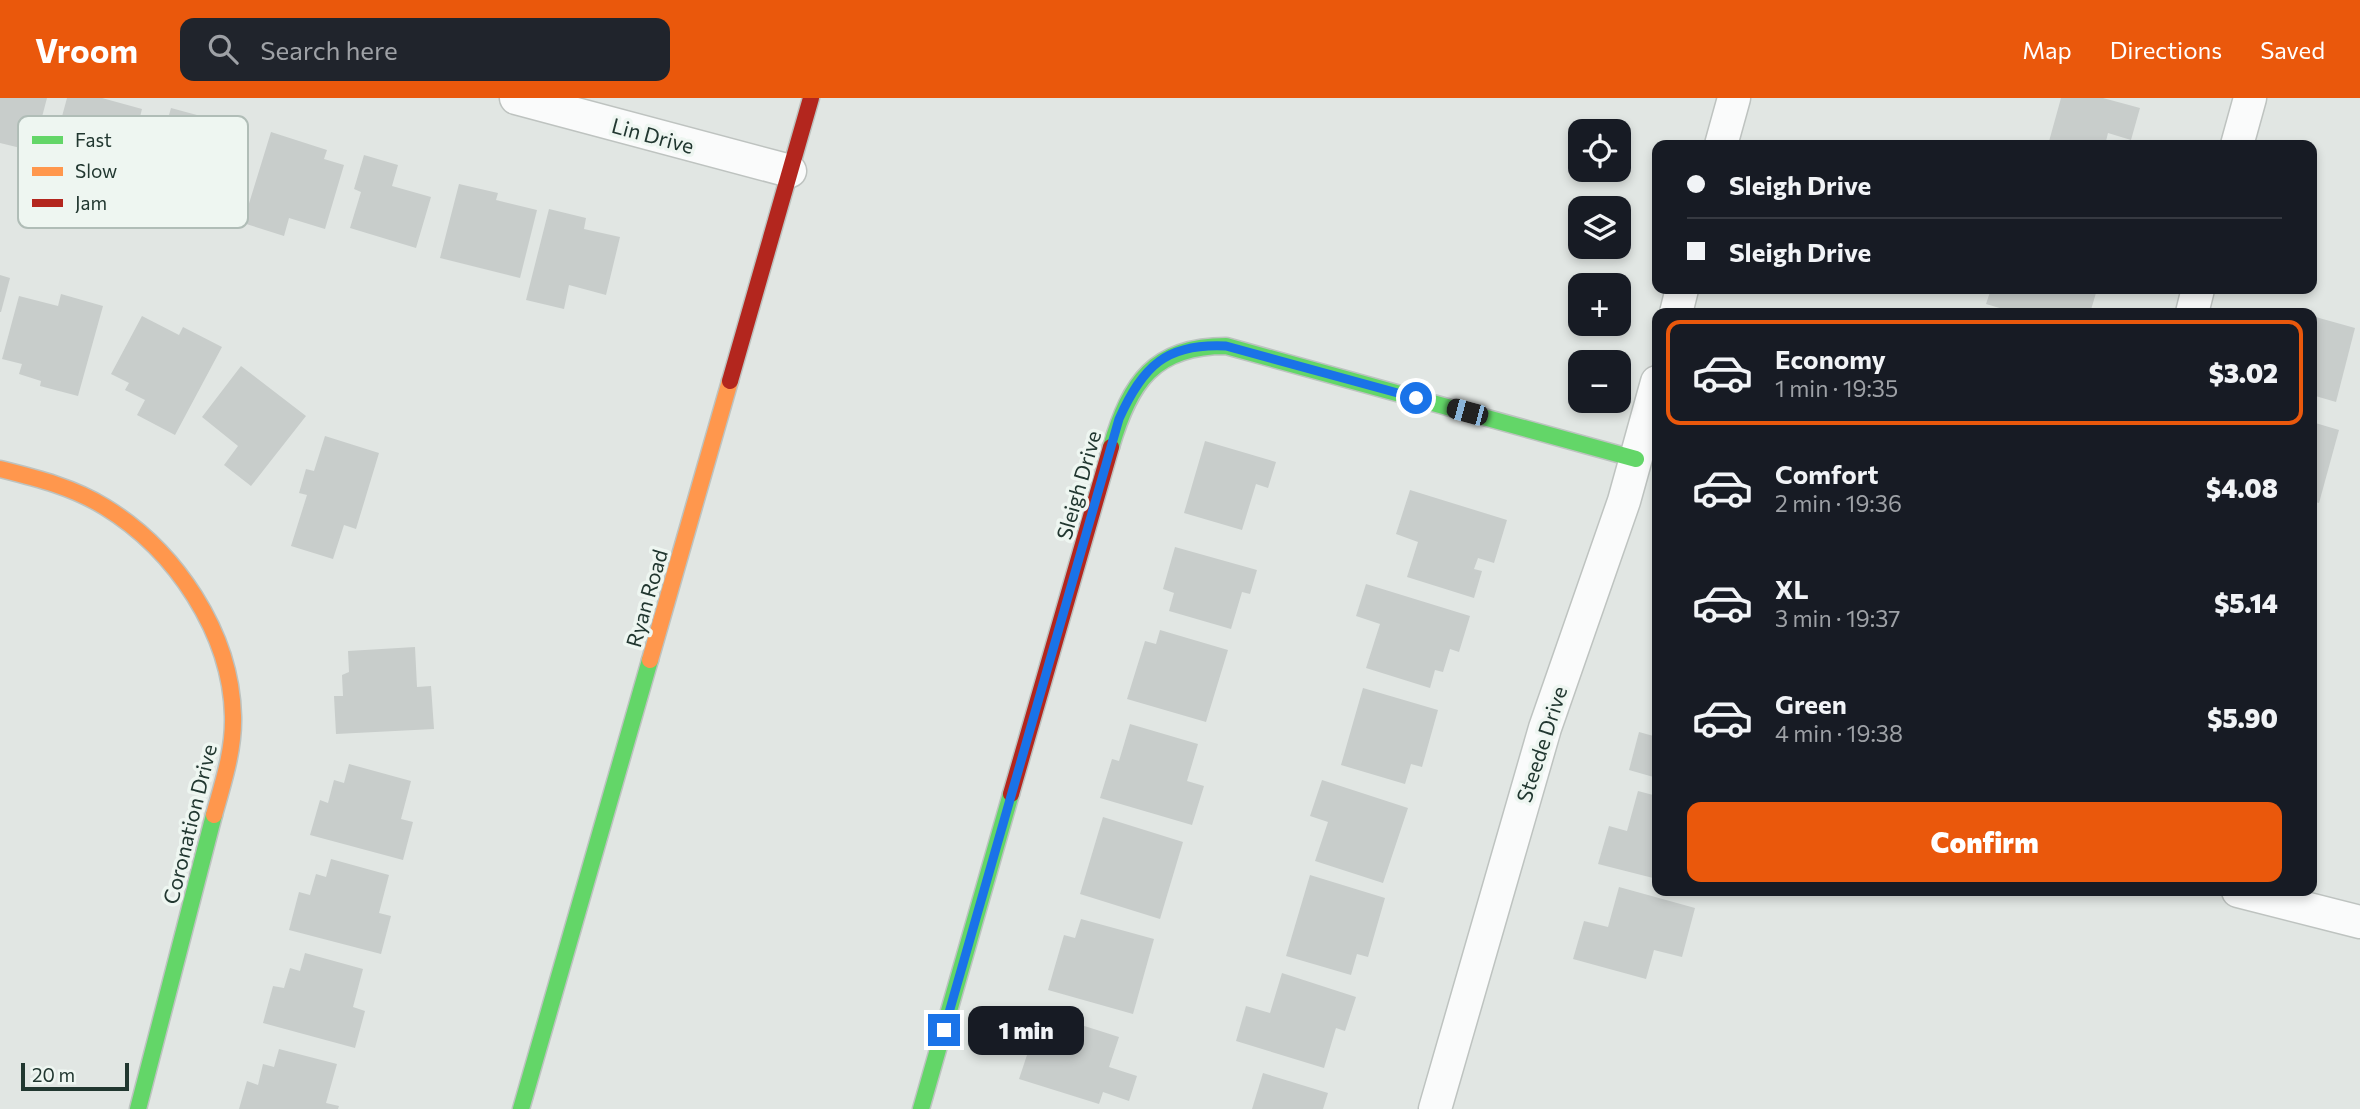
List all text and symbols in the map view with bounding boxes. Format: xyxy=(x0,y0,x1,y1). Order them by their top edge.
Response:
search box xyxy=(180,18,670,81)
text: Vroom xyxy=(35,29,138,70)
icon: search xyxy=(204,30,242,68)
text: Search here xyxy=(260,34,398,65)
text: Map xyxy=(2022,35,2072,64)
text: Directions xyxy=(2110,35,2222,64)
text: Saved xyxy=(2260,35,2325,64)
street label: Lin Drive xyxy=(609,112,697,158)
legend xyxy=(18,116,248,228)
map controls xyxy=(1568,119,1631,413)
button: locate xyxy=(1568,119,1631,182)
text: Fast xyxy=(75,128,112,151)
text: Slow xyxy=(75,159,117,182)
text: Sleigh Drive xyxy=(1729,169,1871,200)
text: Jam xyxy=(75,191,107,214)
button: layers xyxy=(1568,196,1631,259)
text: Sleigh Drive xyxy=(1729,236,1871,267)
button: + xyxy=(1568,273,1631,336)
icon: car xyxy=(1691,341,1754,404)
text: Economy xyxy=(1775,343,1886,374)
button: − xyxy=(1568,350,1631,413)
text: $3.02 xyxy=(2209,357,2278,388)
text: 1 min · 19:35 xyxy=(1775,374,1898,402)
route start xyxy=(1400,382,1432,414)
car xyxy=(1444,396,1491,428)
street label: Sleigh Drive xyxy=(1051,428,1105,542)
icon: car xyxy=(1691,456,1754,519)
text: Comfort xyxy=(1775,458,1878,489)
text: $4.08 xyxy=(2206,472,2278,503)
text: 2 min · 19:36 xyxy=(1775,489,1902,517)
street label: Ryan Road xyxy=(620,546,672,650)
icon: car xyxy=(1691,571,1754,634)
text: XL xyxy=(1775,573,1809,604)
text: $5.14 xyxy=(2214,587,2278,618)
text: 3 min · 19:37 xyxy=(1775,604,1900,632)
street label: Steede Drive xyxy=(1510,683,1572,805)
icon: car xyxy=(1691,686,1754,749)
text: Green xyxy=(1775,688,1847,719)
text: $5.90 xyxy=(2207,702,2278,733)
text: 4 min · 19:38 xyxy=(1775,719,1903,747)
street label: Coronation Drive xyxy=(157,741,221,907)
button: Confirm xyxy=(1687,802,2282,882)
callout: 1 min xyxy=(968,1006,1084,1054)
route end xyxy=(928,1014,960,1046)
text: 1 min xyxy=(998,1016,1054,1044)
scale bar xyxy=(21,1060,130,1092)
text: 20 m xyxy=(32,1063,75,1086)

